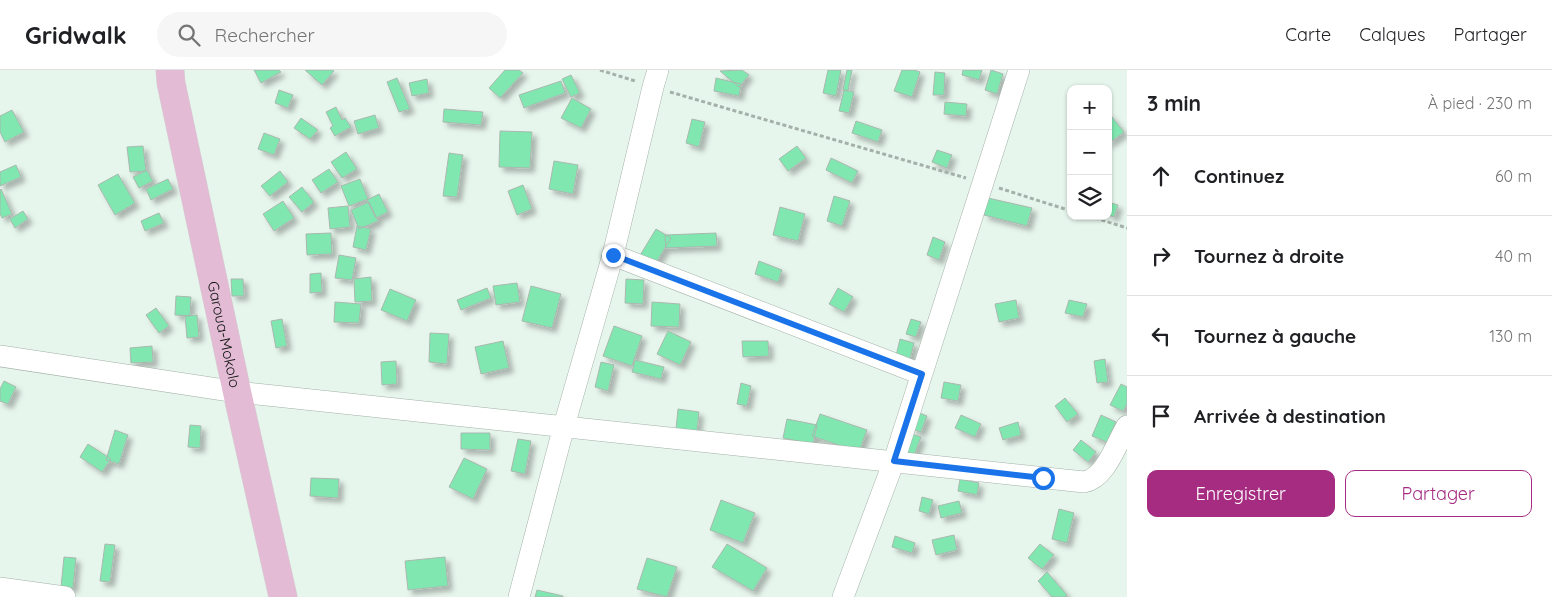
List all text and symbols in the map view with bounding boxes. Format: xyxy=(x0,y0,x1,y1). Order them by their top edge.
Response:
search box xyxy=(157,12,507,57)
text: Gridwalk xyxy=(25,20,127,50)
icon: search xyxy=(175,21,203,49)
text: Rechercher xyxy=(215,23,315,47)
text: Carte xyxy=(1285,23,1331,46)
text: Calques xyxy=(1359,23,1426,46)
text: Partager xyxy=(1454,23,1527,46)
map controls xyxy=(1067,85,1112,220)
button: + xyxy=(1067,85,1112,130)
text: 3 min xyxy=(1147,90,1201,116)
text: À pied · 230 m xyxy=(1428,93,1532,113)
button: − xyxy=(1067,130,1112,175)
icon: ahead xyxy=(1147,162,1175,190)
text: Continuez xyxy=(1194,164,1284,188)
text: 60 m xyxy=(1495,166,1532,186)
button: layers xyxy=(1067,175,1112,220)
icon: right xyxy=(1147,242,1175,270)
route end xyxy=(602,244,625,267)
text: Tournez à droite xyxy=(1194,244,1344,268)
text: 40 m xyxy=(1495,246,1532,266)
street label: Garoua-Mokolo xyxy=(204,279,245,389)
icon: left xyxy=(1147,322,1175,350)
text: Tournez à gauche xyxy=(1194,324,1356,348)
text: 130 m xyxy=(1489,326,1532,346)
icon: arrive xyxy=(1147,402,1175,430)
text: Arrivée à destination xyxy=(1194,404,1386,428)
route start xyxy=(1032,467,1055,490)
button: Enregistrer xyxy=(1147,470,1335,517)
button: Partager xyxy=(1345,470,1532,517)

